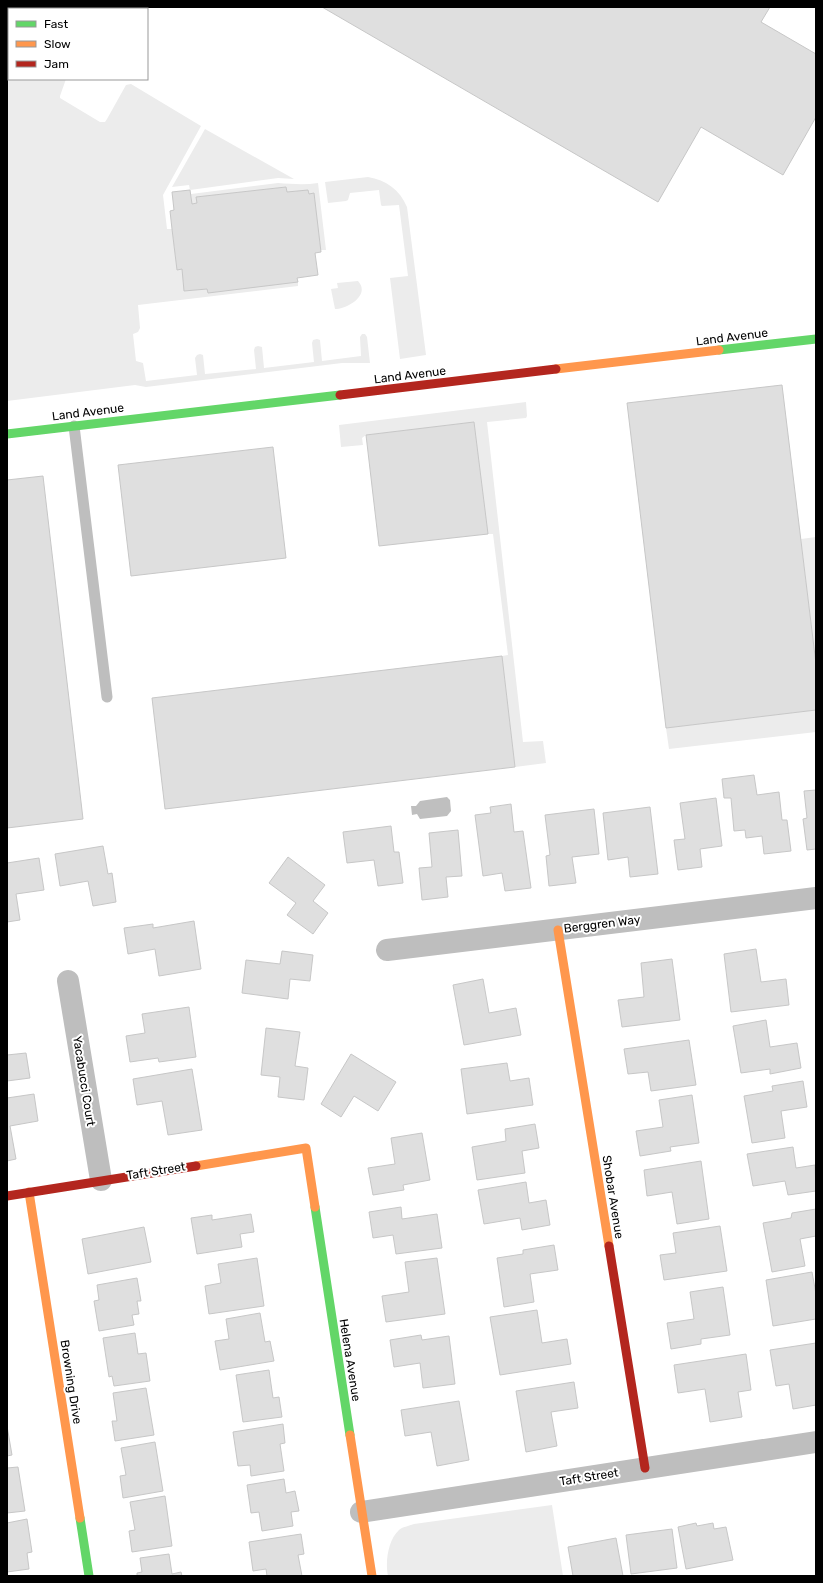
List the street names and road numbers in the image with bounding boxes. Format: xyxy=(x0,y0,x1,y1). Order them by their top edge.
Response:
street label: Land Avenue xyxy=(695,326,769,348)
street label: Land Avenue xyxy=(373,364,447,386)
street label: Land Avenue xyxy=(51,401,125,423)
street label: Berggren Way xyxy=(563,912,642,936)
street label: Yacabucci Court xyxy=(70,1035,98,1127)
street label: Shobar Avenue xyxy=(599,1154,627,1240)
street label: Taft Street xyxy=(126,1159,187,1183)
street label: Helena Avenue xyxy=(337,1318,363,1403)
street label: Browning Drive xyxy=(57,1339,85,1425)
street label: Taft Street xyxy=(559,1465,620,1489)

